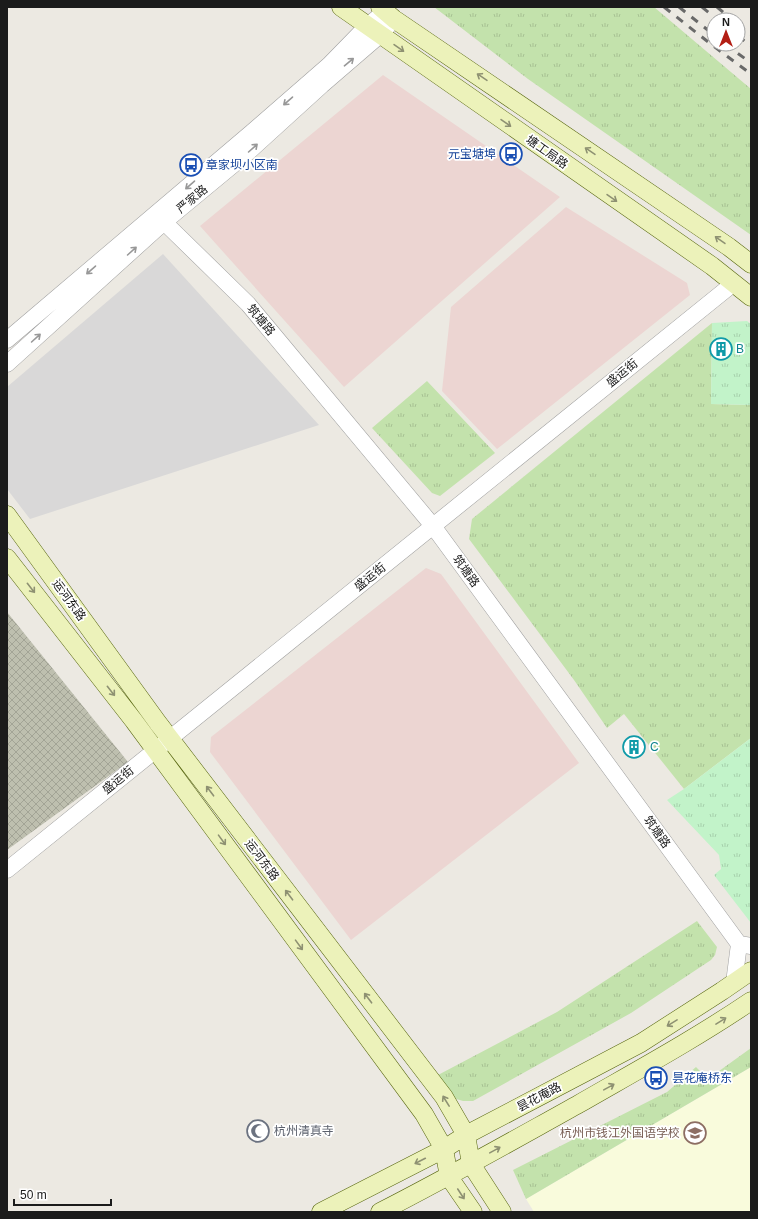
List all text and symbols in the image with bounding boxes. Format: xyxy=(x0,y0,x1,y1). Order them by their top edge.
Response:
north arrow xyxy=(706,12,746,52)
text: N xyxy=(722,16,730,28)
one-way arrow xyxy=(394,44,405,52)
one-way arrow xyxy=(344,57,355,66)
one-way arrow xyxy=(476,73,488,81)
one-way arrow xyxy=(283,96,293,105)
one-way arrow xyxy=(500,119,511,127)
street label: 塘工局路 xyxy=(523,132,571,172)
bus stop icon: 元宝塘埠 xyxy=(498,141,524,167)
one-way arrow xyxy=(247,144,257,153)
place label: 元宝塘埠 xyxy=(448,147,496,161)
one-way arrow xyxy=(584,147,595,155)
bus stop icon: 章家坝小区南 xyxy=(178,152,204,178)
place label: 章家坝小区南 xyxy=(206,158,278,172)
one-way arrow xyxy=(184,181,195,190)
street label: 严家路 xyxy=(174,182,210,216)
one-way arrow xyxy=(606,194,617,202)
one-way arrow xyxy=(715,236,726,244)
one-way arrow xyxy=(127,246,138,255)
one-way arrow xyxy=(85,265,96,274)
street label: 筑塘路 xyxy=(244,302,278,338)
one-way arrow xyxy=(31,333,41,343)
building icon: B xyxy=(708,336,734,362)
place label: B xyxy=(736,342,744,356)
street label: 盛运街 xyxy=(604,356,640,390)
street label: 筑塘路 xyxy=(450,552,482,590)
street label: 盛运街 xyxy=(352,560,388,594)
street label: 运河东路 xyxy=(49,576,89,624)
one-way arrow xyxy=(27,583,35,594)
one-way arrow xyxy=(106,686,115,697)
building icon: C xyxy=(621,734,647,760)
place label: C xyxy=(650,740,659,754)
street label: 盛运街 xyxy=(100,763,136,797)
one-way arrow xyxy=(205,786,214,797)
street label: 筑塘路 xyxy=(641,813,673,851)
one-way arrow xyxy=(218,835,226,846)
street label: 运河东路 xyxy=(242,837,282,883)
one-way arrow xyxy=(284,889,293,900)
one-way arrow xyxy=(295,939,303,950)
one-way arrow xyxy=(363,992,372,1003)
one-way arrow xyxy=(715,1017,726,1025)
one-way arrow xyxy=(666,1020,678,1028)
bus stop icon: 昙花庵桥东 xyxy=(643,1065,669,1091)
place label: 昙花庵桥东 xyxy=(672,1071,732,1085)
street label: 昙花庵路 xyxy=(515,1080,563,1114)
one-way arrow xyxy=(603,1082,615,1090)
one-way arrow xyxy=(442,1096,450,1107)
mosque icon: 杭州清真寺 xyxy=(245,1118,271,1144)
school or university icon: 杭州市钱江外国语学校 xyxy=(682,1120,708,1146)
place label: 杭州清真寺 xyxy=(274,1124,334,1138)
place label: 杭州市钱江外国语学校 xyxy=(560,1126,680,1140)
one-way arrow xyxy=(489,1146,501,1154)
one-way arrow xyxy=(414,1158,426,1165)
scale bar xyxy=(14,1181,111,1207)
text: 50 m xyxy=(20,1188,47,1202)
one-way arrow xyxy=(457,1188,465,1199)

